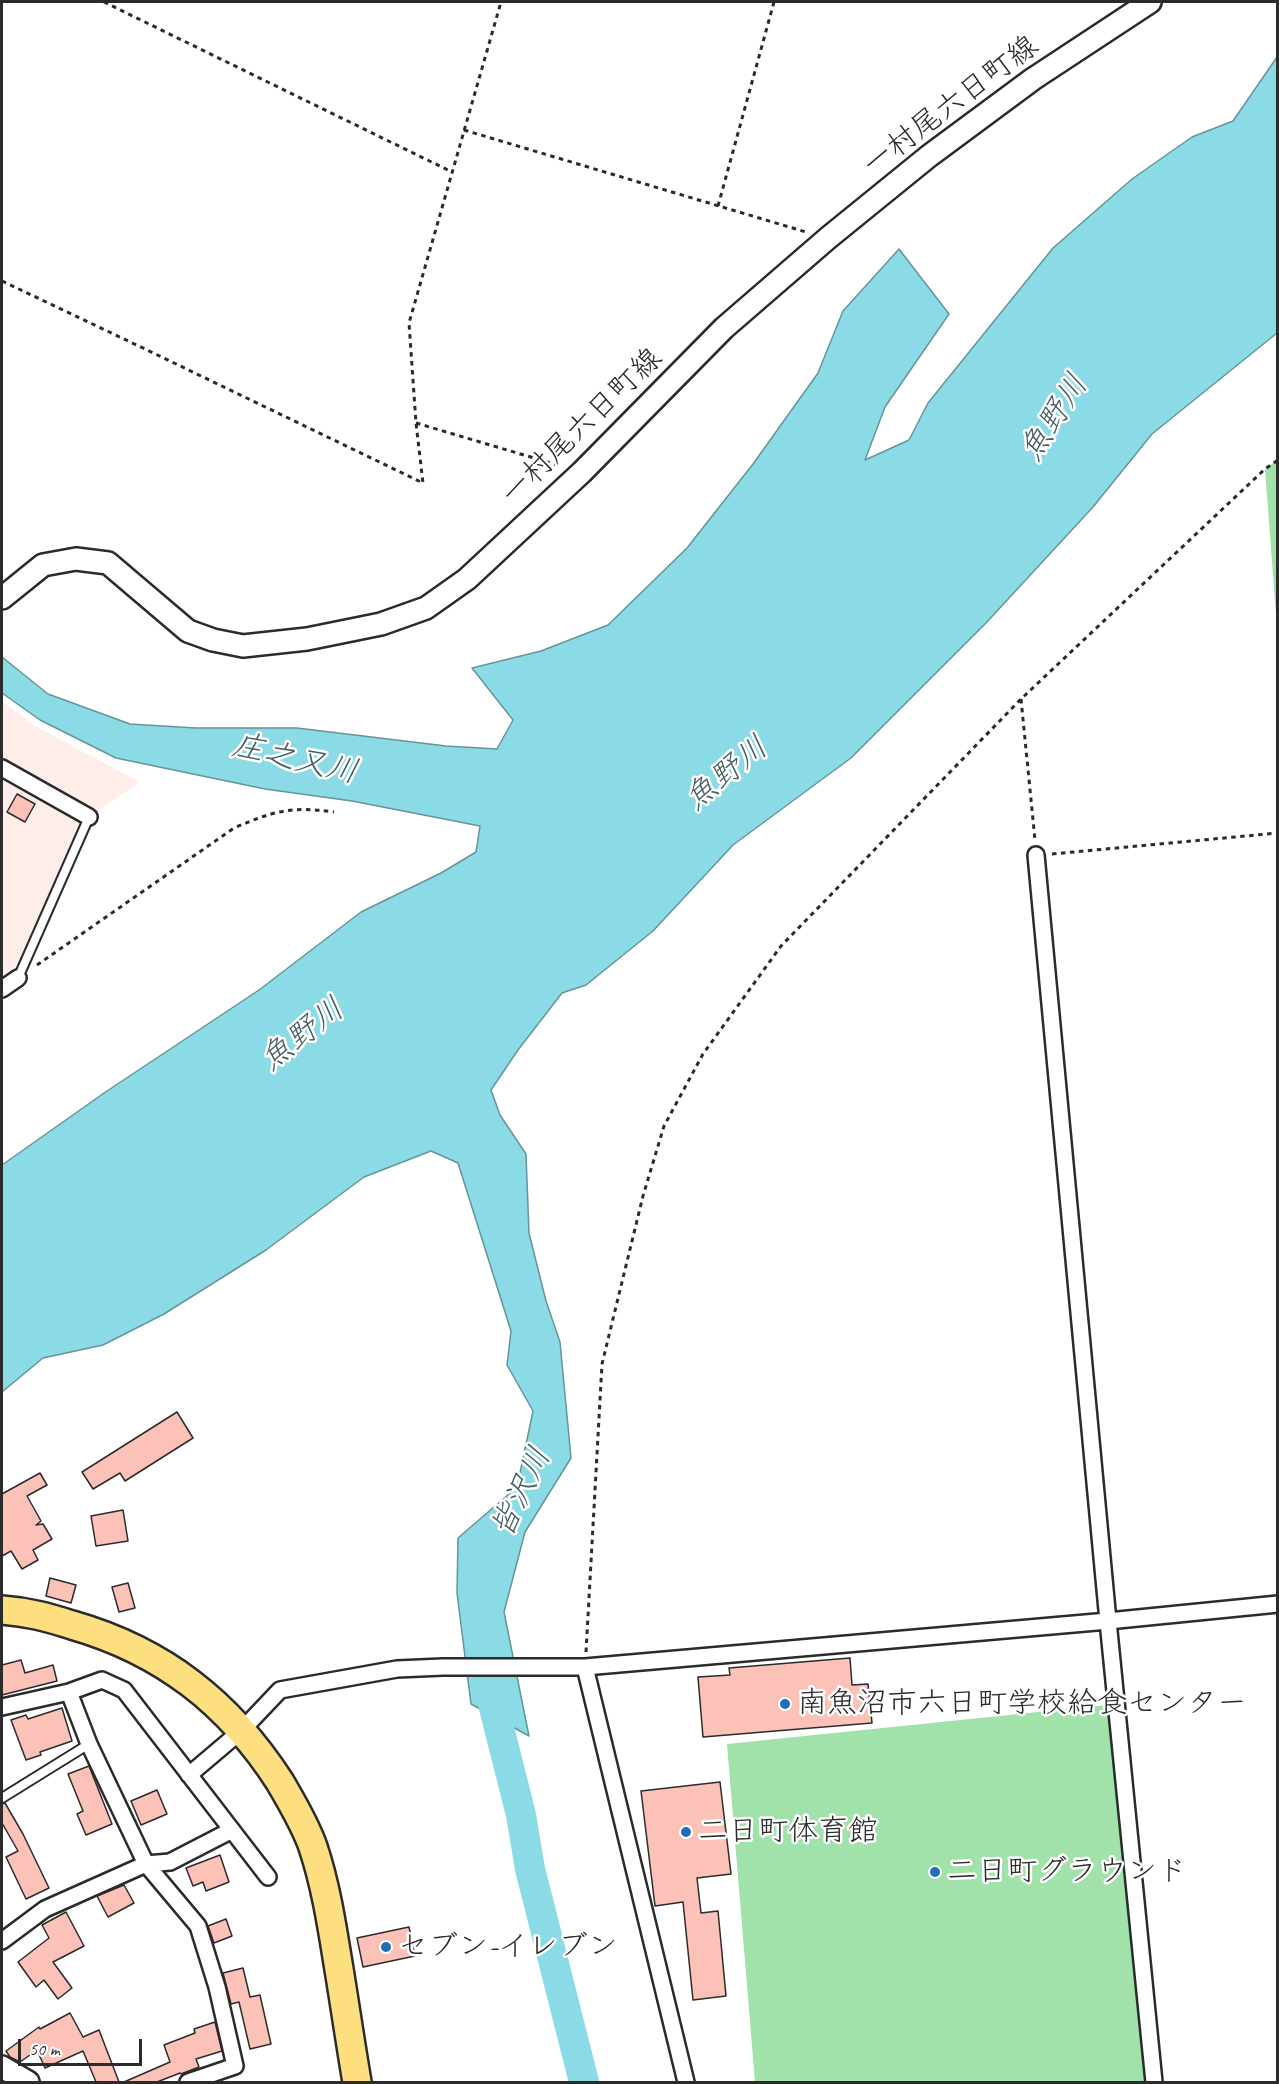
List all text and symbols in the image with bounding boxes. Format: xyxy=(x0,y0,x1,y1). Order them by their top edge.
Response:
street label: 一村尾六日町線 xyxy=(856,28,1046,184)
street label: 一村尾六日町線 xyxy=(494,341,670,513)
water label: 魚野川 xyxy=(1013,367,1097,469)
water label: 庄之又川 xyxy=(228,727,362,793)
water label: 魚野川 xyxy=(678,729,776,819)
water label: 魚野川 xyxy=(253,990,353,1080)
water label: 皆沢川 xyxy=(484,1441,560,1545)
place label: 南魚沼市六日町学校給食センター xyxy=(797,1686,1247,1722)
marker: 南魚沼市六日町学校給食センター xyxy=(778,1697,792,1711)
place label: 二日町体育館 xyxy=(698,1814,878,1850)
marker: 二日町体育館 xyxy=(679,1825,693,1839)
place label: 二日町グラウンド xyxy=(947,1854,1187,1890)
marker: 二日町グラウンド xyxy=(928,1865,942,1879)
place label: セブン-イレブン xyxy=(398,1929,618,1965)
marker: セブン-イレブン xyxy=(379,1940,393,1954)
scale bar xyxy=(21,2027,146,2065)
text: 50 m xyxy=(29,2038,60,2060)

